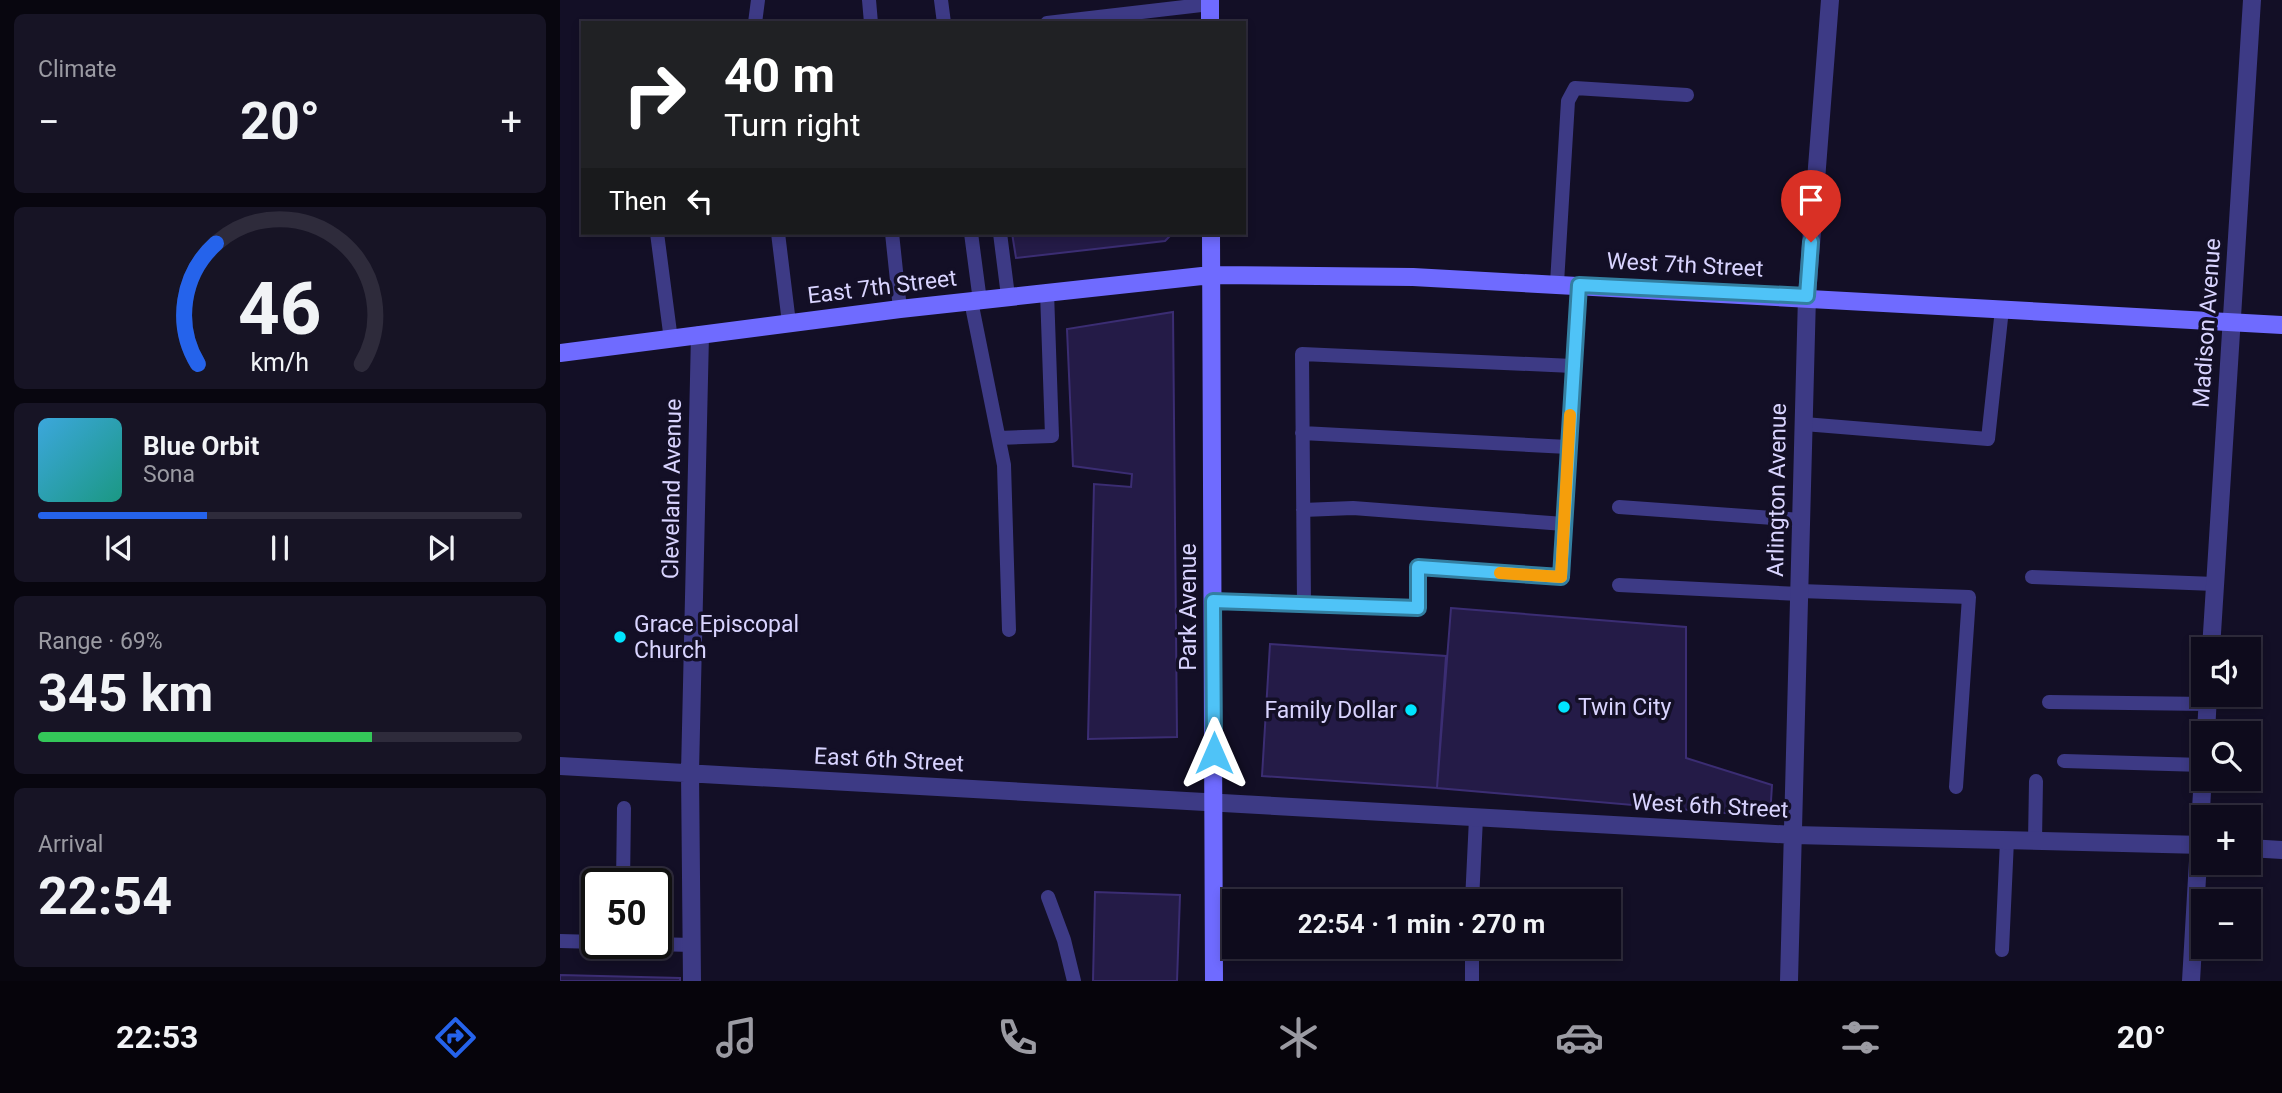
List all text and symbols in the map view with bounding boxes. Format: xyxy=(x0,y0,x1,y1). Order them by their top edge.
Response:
text: 40 m xyxy=(724,47,835,104)
icon: right xyxy=(609,49,700,140)
text: Climate xyxy=(38,56,117,83)
text: 20° xyxy=(240,91,320,152)
text: − xyxy=(38,100,60,144)
text: + xyxy=(500,100,522,144)
text: Turn right xyxy=(724,106,860,144)
pin xyxy=(1781,170,1841,242)
icon: arrive xyxy=(1792,181,1830,219)
icon: left xyxy=(681,182,719,220)
text: Then xyxy=(609,186,667,216)
street label: Madison Avenue xyxy=(2188,237,2226,409)
street label: West 7th Street xyxy=(1606,247,1764,283)
street label: East 7th Street xyxy=(806,264,958,310)
text: 46 xyxy=(238,266,322,352)
text: km/h xyxy=(251,348,309,377)
street label: Cleveland Avenue xyxy=(657,399,687,579)
street label: Arlington Avenue xyxy=(1762,403,1792,577)
text: Blue Orbit xyxy=(143,431,259,461)
text: Sona xyxy=(143,461,195,488)
icon: previous xyxy=(100,529,138,567)
icon: pause xyxy=(261,529,299,567)
icon: next xyxy=(422,529,460,567)
street label: Park Avenue xyxy=(1175,543,1202,671)
place label: Grace Episcopal Church xyxy=(634,611,799,664)
text: Range · 69% xyxy=(38,628,163,655)
marker: Grace Episcopal Church xyxy=(612,629,628,645)
map controls xyxy=(2191,637,2261,959)
button: sound xyxy=(2191,637,2261,707)
text: 345 km xyxy=(38,663,213,724)
place label: Twin City xyxy=(1578,694,1671,721)
place label: Family Dollar xyxy=(1265,697,1397,724)
marker: Twin City xyxy=(1556,699,1572,715)
marker: Family Dollar xyxy=(1403,702,1419,718)
position arrow xyxy=(1177,716,1251,790)
button: search xyxy=(2191,721,2261,791)
street label: East 6th Street xyxy=(813,743,965,777)
street label: West 6th Street xyxy=(1631,788,1789,824)
button: + xyxy=(2191,805,2261,875)
text: Arrival xyxy=(38,831,103,858)
text: 22:54 xyxy=(38,866,172,927)
speed limit sign: 50 xyxy=(581,868,672,959)
button: − xyxy=(2191,889,2261,959)
text: 22:54 · 1 min · 270 m xyxy=(1298,909,1545,939)
icon: directions xyxy=(431,1013,480,1062)
icon: music xyxy=(712,1013,761,1062)
icon: phone xyxy=(993,1013,1042,1062)
icon: climate xyxy=(1274,1013,1323,1062)
icon: car xyxy=(1555,1013,1604,1062)
icon: filters xyxy=(1836,1013,1885,1062)
text: 22:53 xyxy=(116,1018,198,1056)
text: 20° xyxy=(2117,1018,2166,1056)

